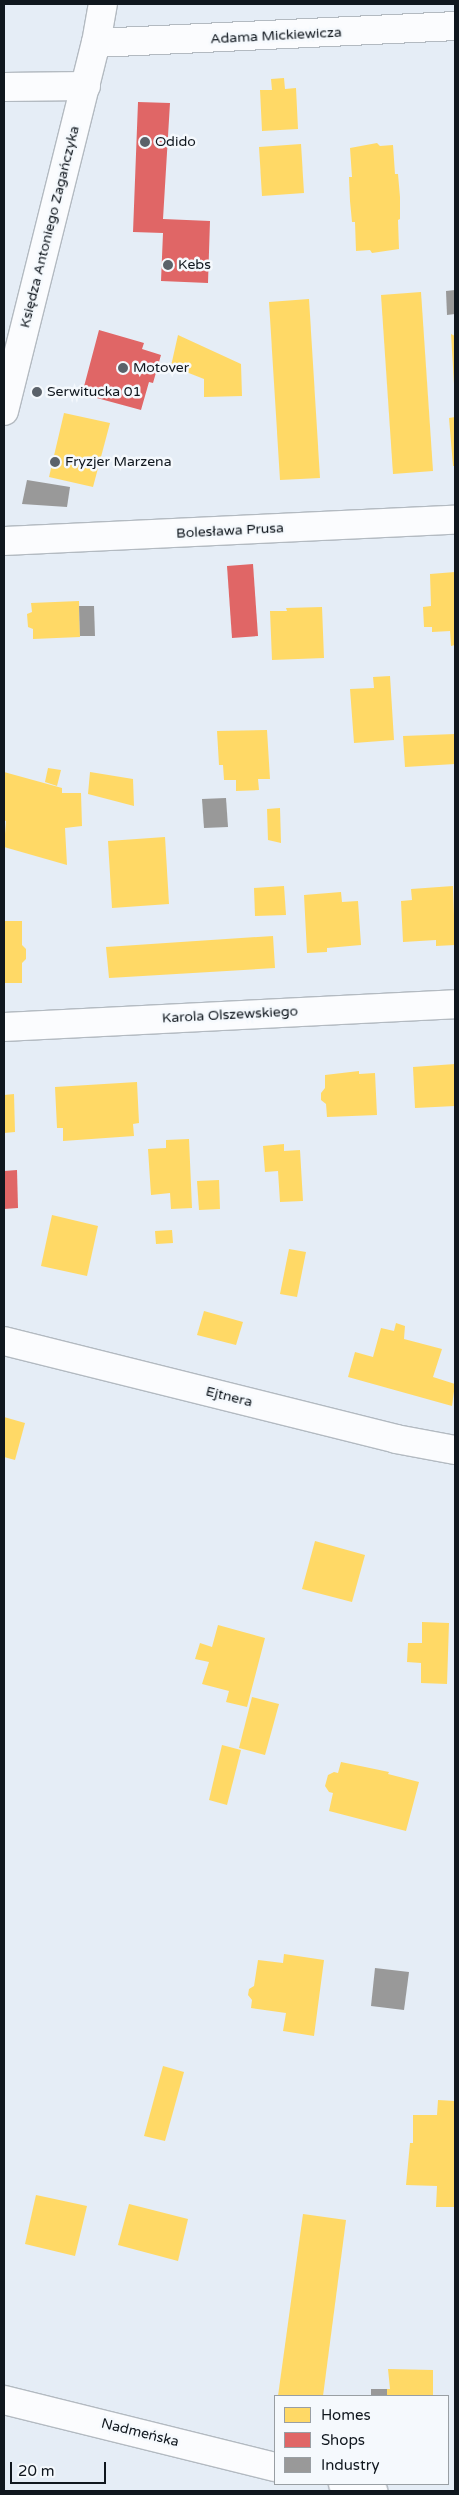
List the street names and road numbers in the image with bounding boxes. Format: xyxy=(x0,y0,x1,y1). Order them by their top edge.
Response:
street label: Adama Mickiewicza xyxy=(210,24,342,48)
street label: Księdza Antoniego Zagańczyka xyxy=(17,124,83,330)
street label: Bolesława Prusa xyxy=(176,520,284,542)
street label: Karola Olszewskiego xyxy=(161,1003,299,1027)
street label: Ejtnera xyxy=(204,1383,254,1411)
street label: Nadmeńska xyxy=(99,2415,181,2451)

